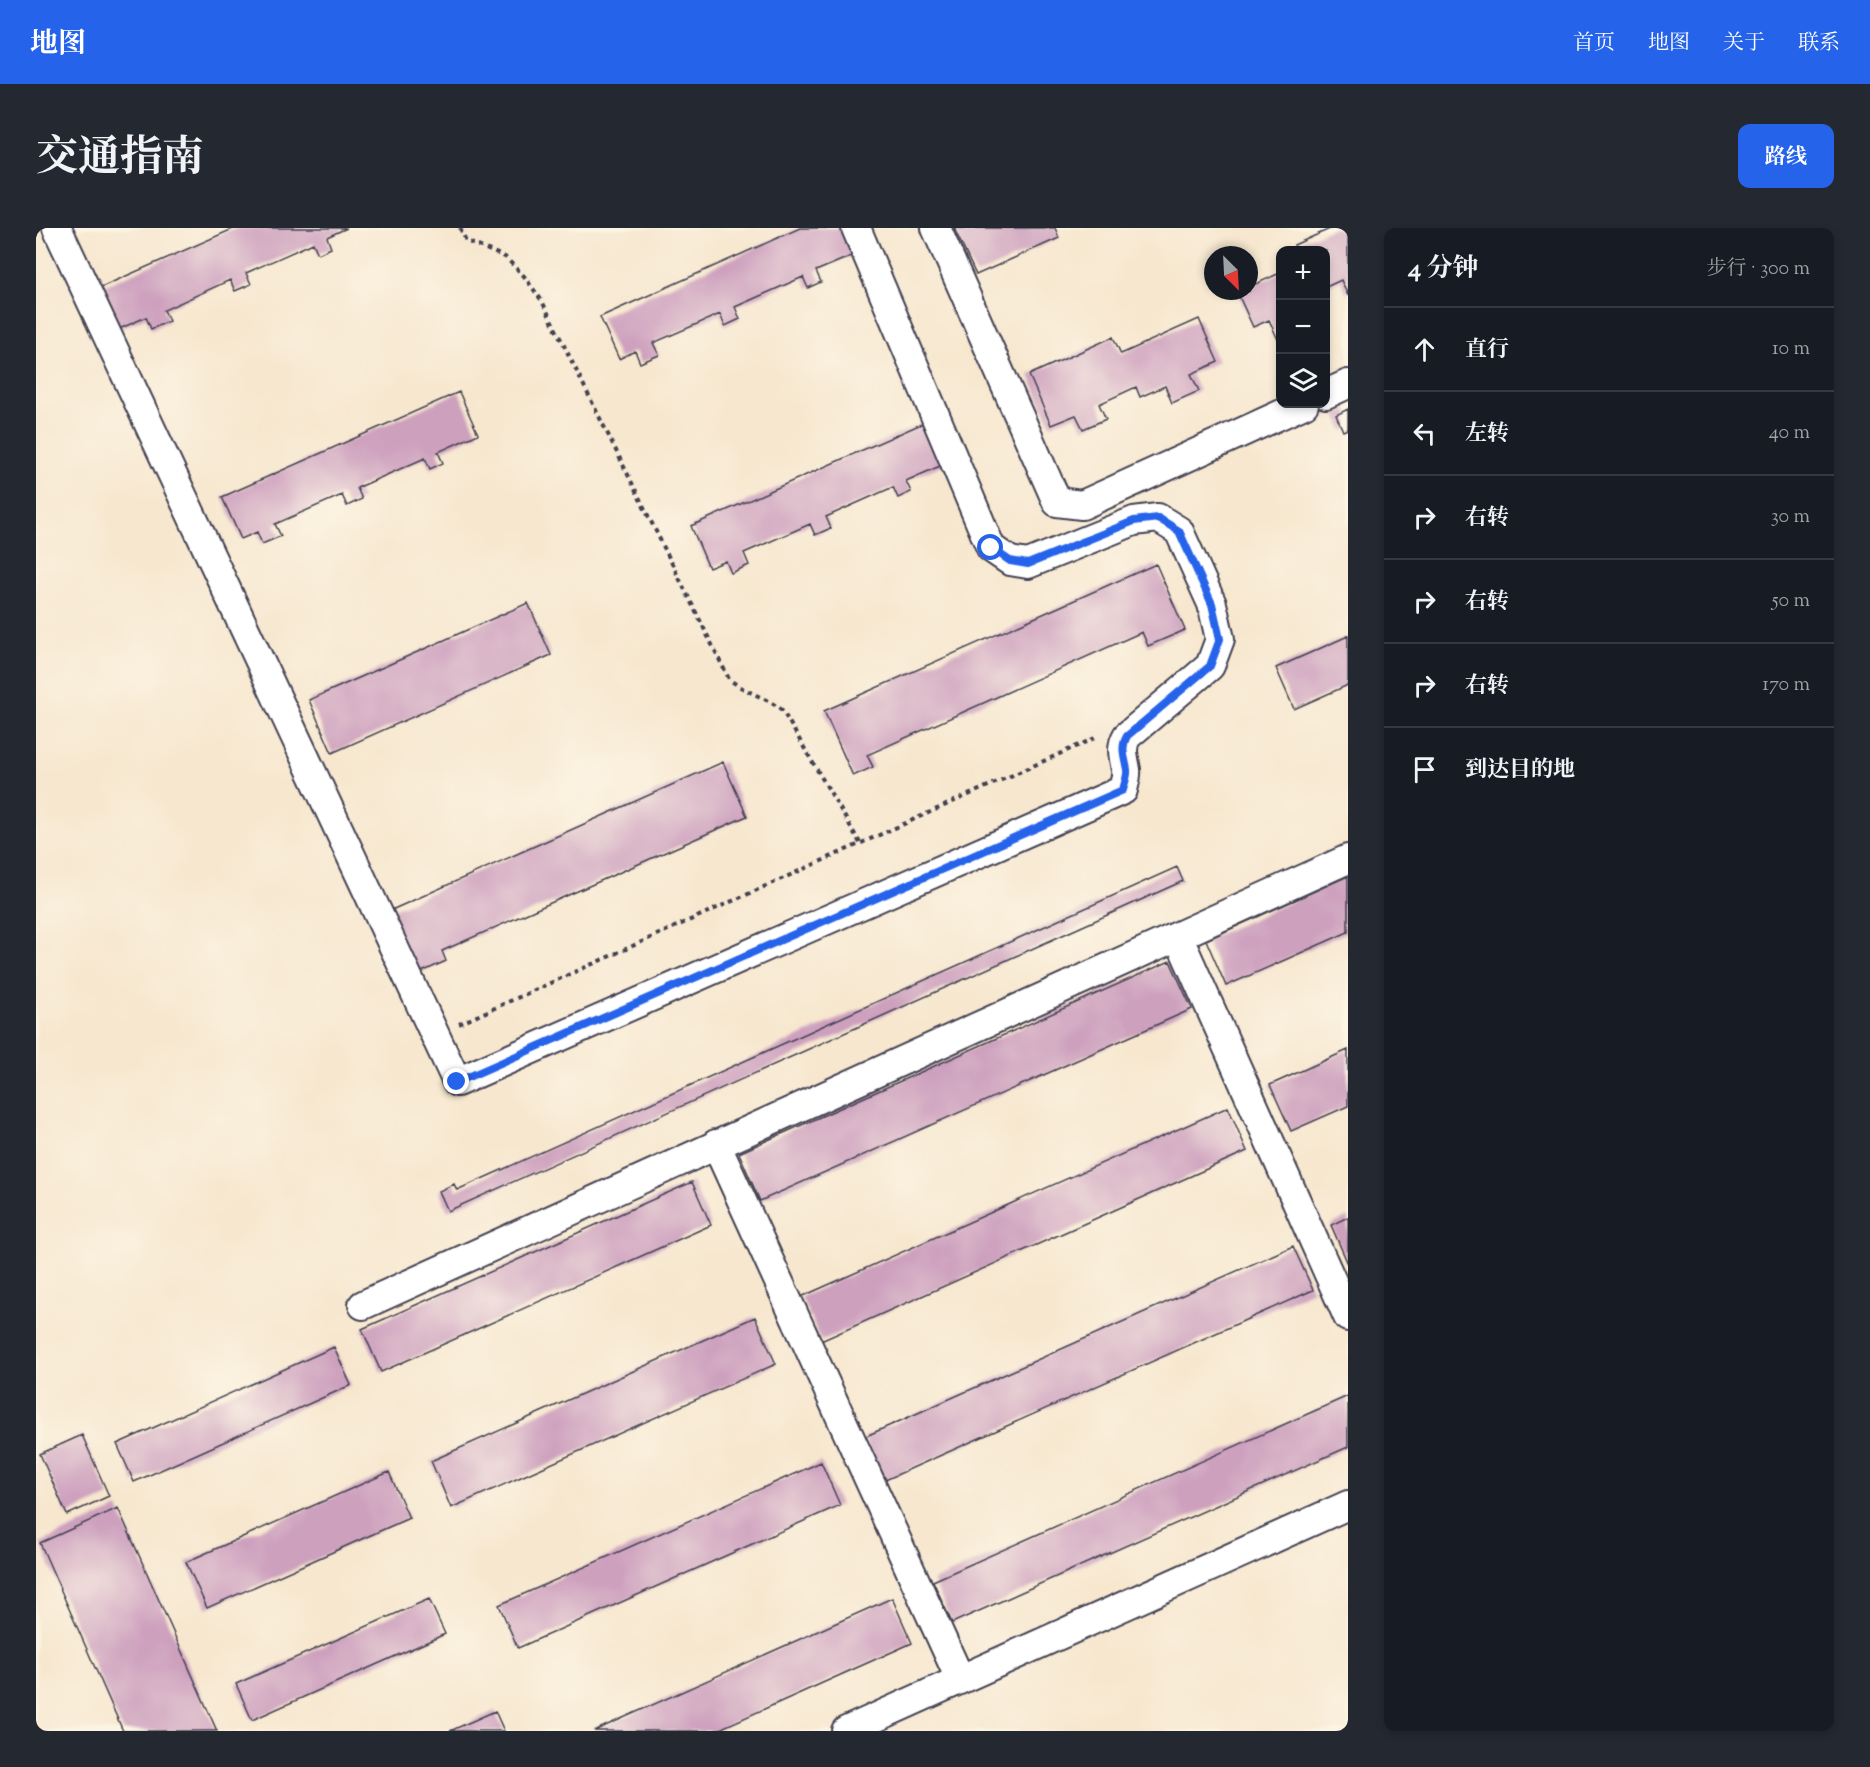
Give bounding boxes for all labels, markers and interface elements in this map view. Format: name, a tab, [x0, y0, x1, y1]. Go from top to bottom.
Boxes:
text: 地图	[30, 25, 86, 65]
text: 首页	[1573, 29, 1615, 59]
text: 地图	[1648, 29, 1690, 59]
text: 关于	[1723, 29, 1765, 59]
text: 联系	[1798, 29, 1840, 59]
button: 路线	[1738, 124, 1834, 188]
text: 交通指南	[36, 130, 204, 190]
north arrow	[1204, 246, 1258, 300]
map controls	[1276, 246, 1330, 408]
button: +	[1276, 246, 1330, 300]
text: 4 分钟	[1408, 251, 1479, 288]
text: 步行 · 300 m	[1707, 255, 1810, 284]
button: −	[1276, 300, 1330, 354]
icon: ahead	[1408, 333, 1441, 366]
text: 直行	[1465, 335, 1509, 367]
text: 10 m	[1772, 335, 1810, 364]
button: layers	[1276, 354, 1330, 408]
icon: left	[1408, 417, 1441, 450]
text: 左转	[1465, 419, 1509, 451]
text: 40 m	[1769, 419, 1810, 448]
icon: right	[1408, 501, 1441, 534]
text: 右转	[1465, 503, 1509, 535]
text: 30 m	[1771, 503, 1810, 532]
route start	[977, 534, 1003, 560]
icon: right	[1408, 585, 1441, 618]
text: 右转	[1465, 587, 1509, 619]
text: 50 m	[1772, 587, 1810, 616]
icon: right	[1408, 669, 1441, 702]
text: 右转	[1465, 671, 1509, 703]
text: 170 m	[1762, 671, 1810, 700]
icon: arrive	[1408, 753, 1441, 786]
text: 到达目的地	[1465, 755, 1575, 787]
route end	[443, 1068, 469, 1094]

